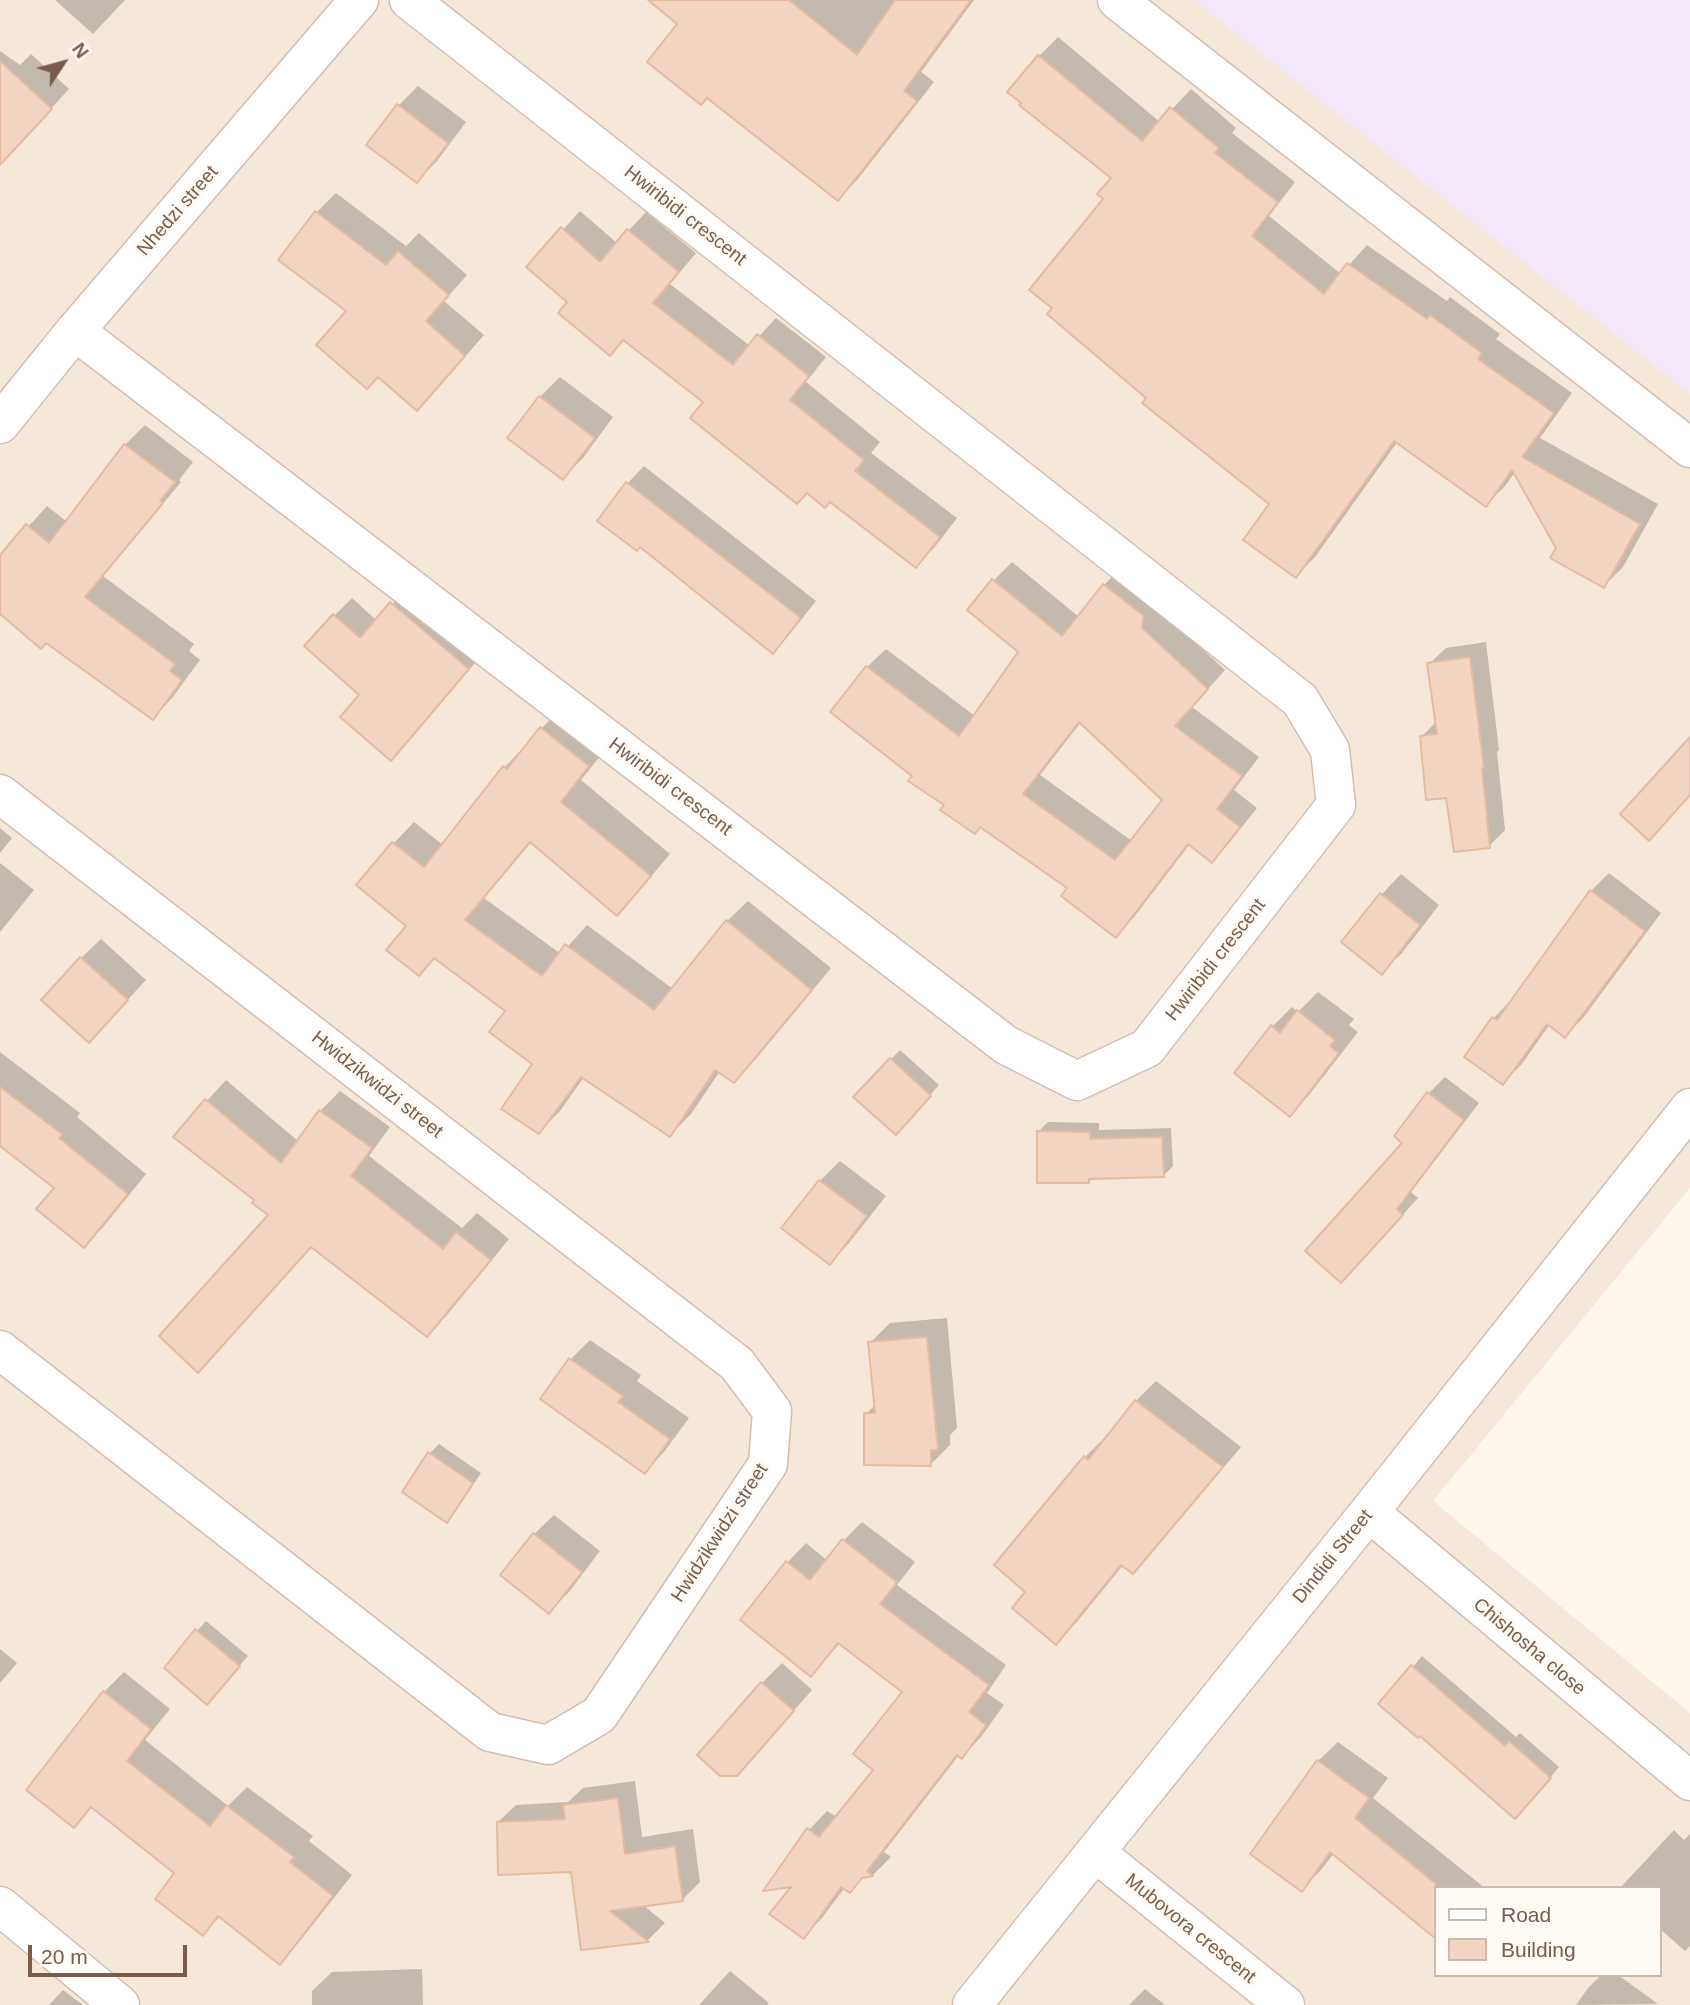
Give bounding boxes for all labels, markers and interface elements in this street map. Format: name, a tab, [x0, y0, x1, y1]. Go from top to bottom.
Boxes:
north arrow	[28, 28, 98, 98]
text: N	[68, 39, 93, 62]
street label: Nhedzi street	[133, 161, 223, 261]
street label: Hwiribidi crescent	[619, 161, 751, 271]
street label: Hwiribidi crescent	[604, 733, 736, 841]
street label: Hwiribidi crescent	[1161, 894, 1271, 1026]
street label: Hwidzikwidzi street	[307, 1027, 447, 1143]
street label: Hwidzikwidzi street	[667, 1459, 773, 1607]
street label: Dindidi Street	[1288, 1506, 1378, 1608]
street label: Chishosha close	[1468, 1593, 1590, 1701]
street label: Mubovora crescent	[1120, 1869, 1260, 1989]
legend	[1434, 1886, 1662, 1977]
text: Road	[1501, 1903, 1551, 1926]
scale bar	[32, 1932, 191, 1976]
text: Building	[1501, 1938, 1576, 1961]
text: 20 m	[41, 1945, 88, 1968]

